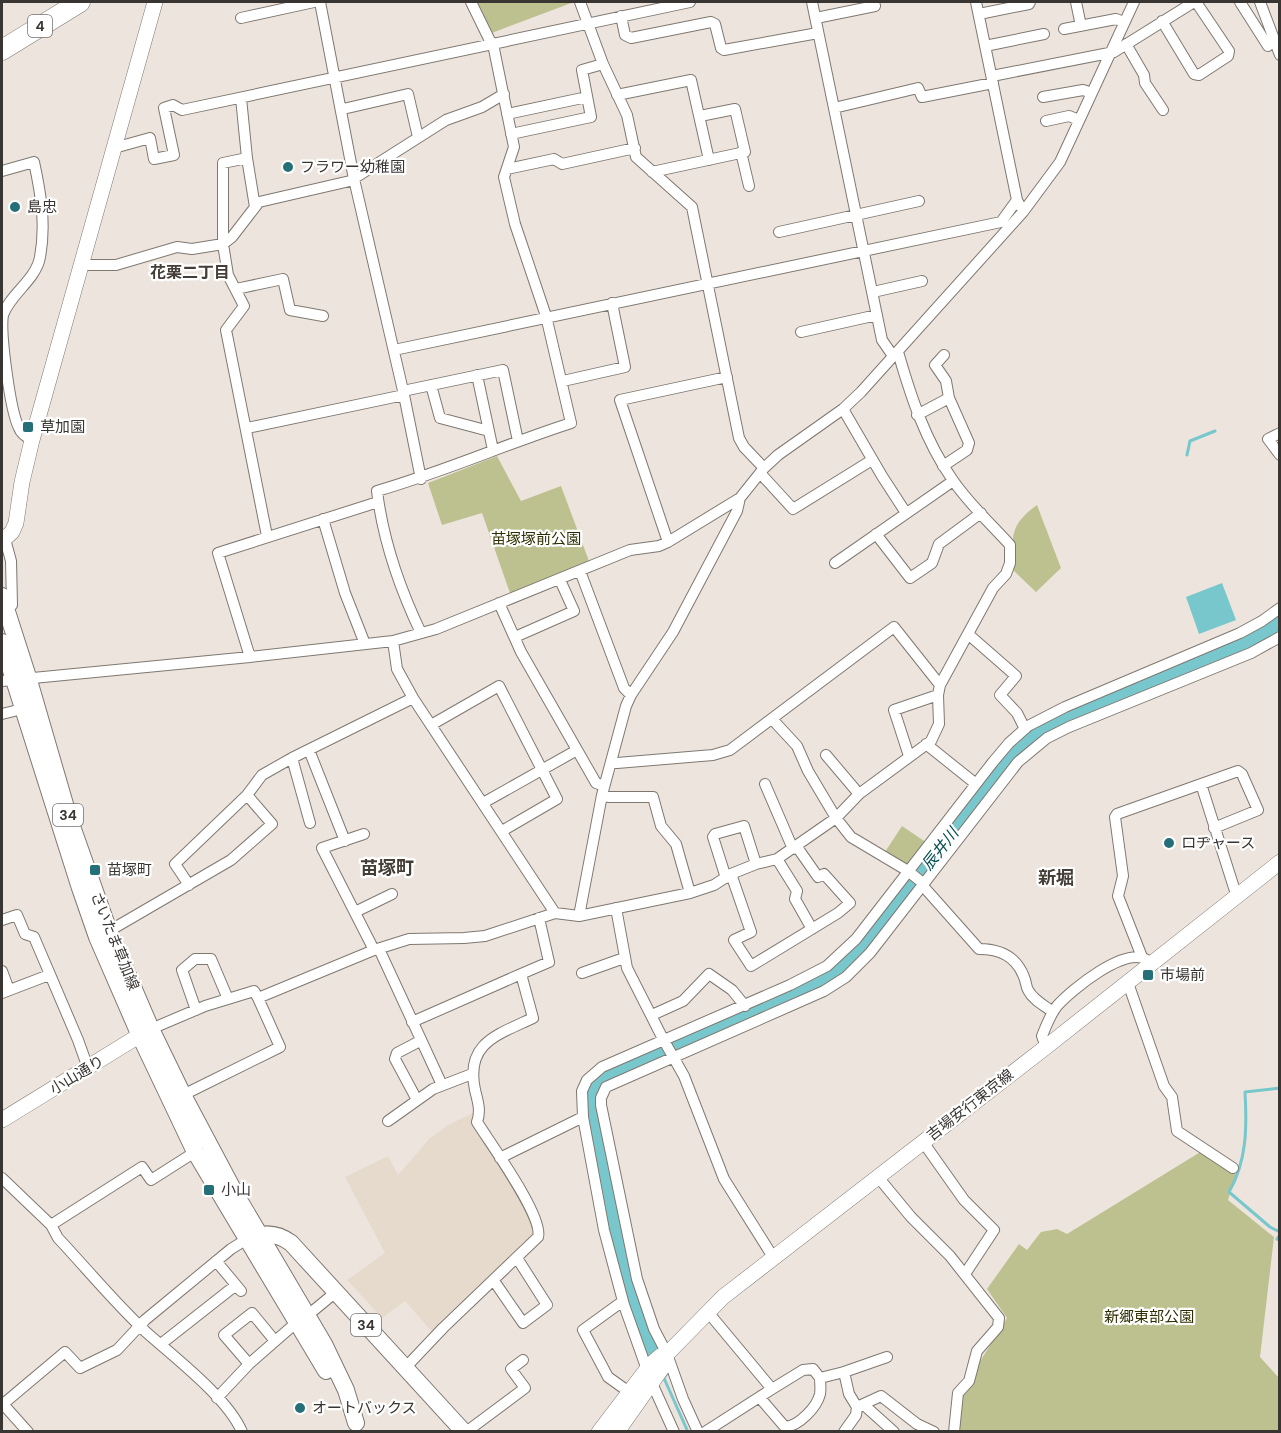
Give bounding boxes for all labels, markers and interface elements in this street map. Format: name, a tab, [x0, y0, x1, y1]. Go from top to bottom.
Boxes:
road number: 4	[28, 15, 52, 37]
place label: フラワー幼稚園	[300, 157, 405, 177]
marker: フラワー幼稚園	[281, 160, 295, 174]
place label: 島忠	[27, 197, 57, 217]
marker: 島忠	[8, 200, 22, 214]
district label: 花栗二丁目	[150, 262, 230, 283]
place label: 草加園	[40, 417, 85, 437]
marker: 草加園	[21, 420, 35, 434]
park label: 苗塚塚前公園	[491, 529, 581, 549]
road number: 34	[53, 804, 83, 826]
water label: 辰井川	[917, 822, 964, 874]
place label: ロヂャース	[1181, 833, 1255, 853]
marker: ロヂャース	[1162, 836, 1176, 850]
district label: 苗塚町	[360, 856, 414, 880]
place label: 苗塚町	[107, 860, 152, 880]
marker: 苗塚町	[88, 863, 102, 877]
district label: 新堀	[1038, 866, 1074, 890]
street label: さいたま草加線	[86, 889, 144, 993]
place label: 市場前	[1160, 965, 1205, 985]
marker: 市場前	[1141, 968, 1155, 982]
street label: 小山通り	[46, 1051, 108, 1099]
street label: 吉場安行東京線	[922, 1065, 1018, 1145]
place label: 小山	[221, 1180, 251, 1200]
marker: 小山	[202, 1183, 216, 1197]
park label: 新郷東部公園	[1104, 1307, 1194, 1327]
road number: 34	[351, 1314, 381, 1336]
place label: オートバックス	[312, 1398, 417, 1418]
marker: オートバックス	[293, 1401, 307, 1415]

